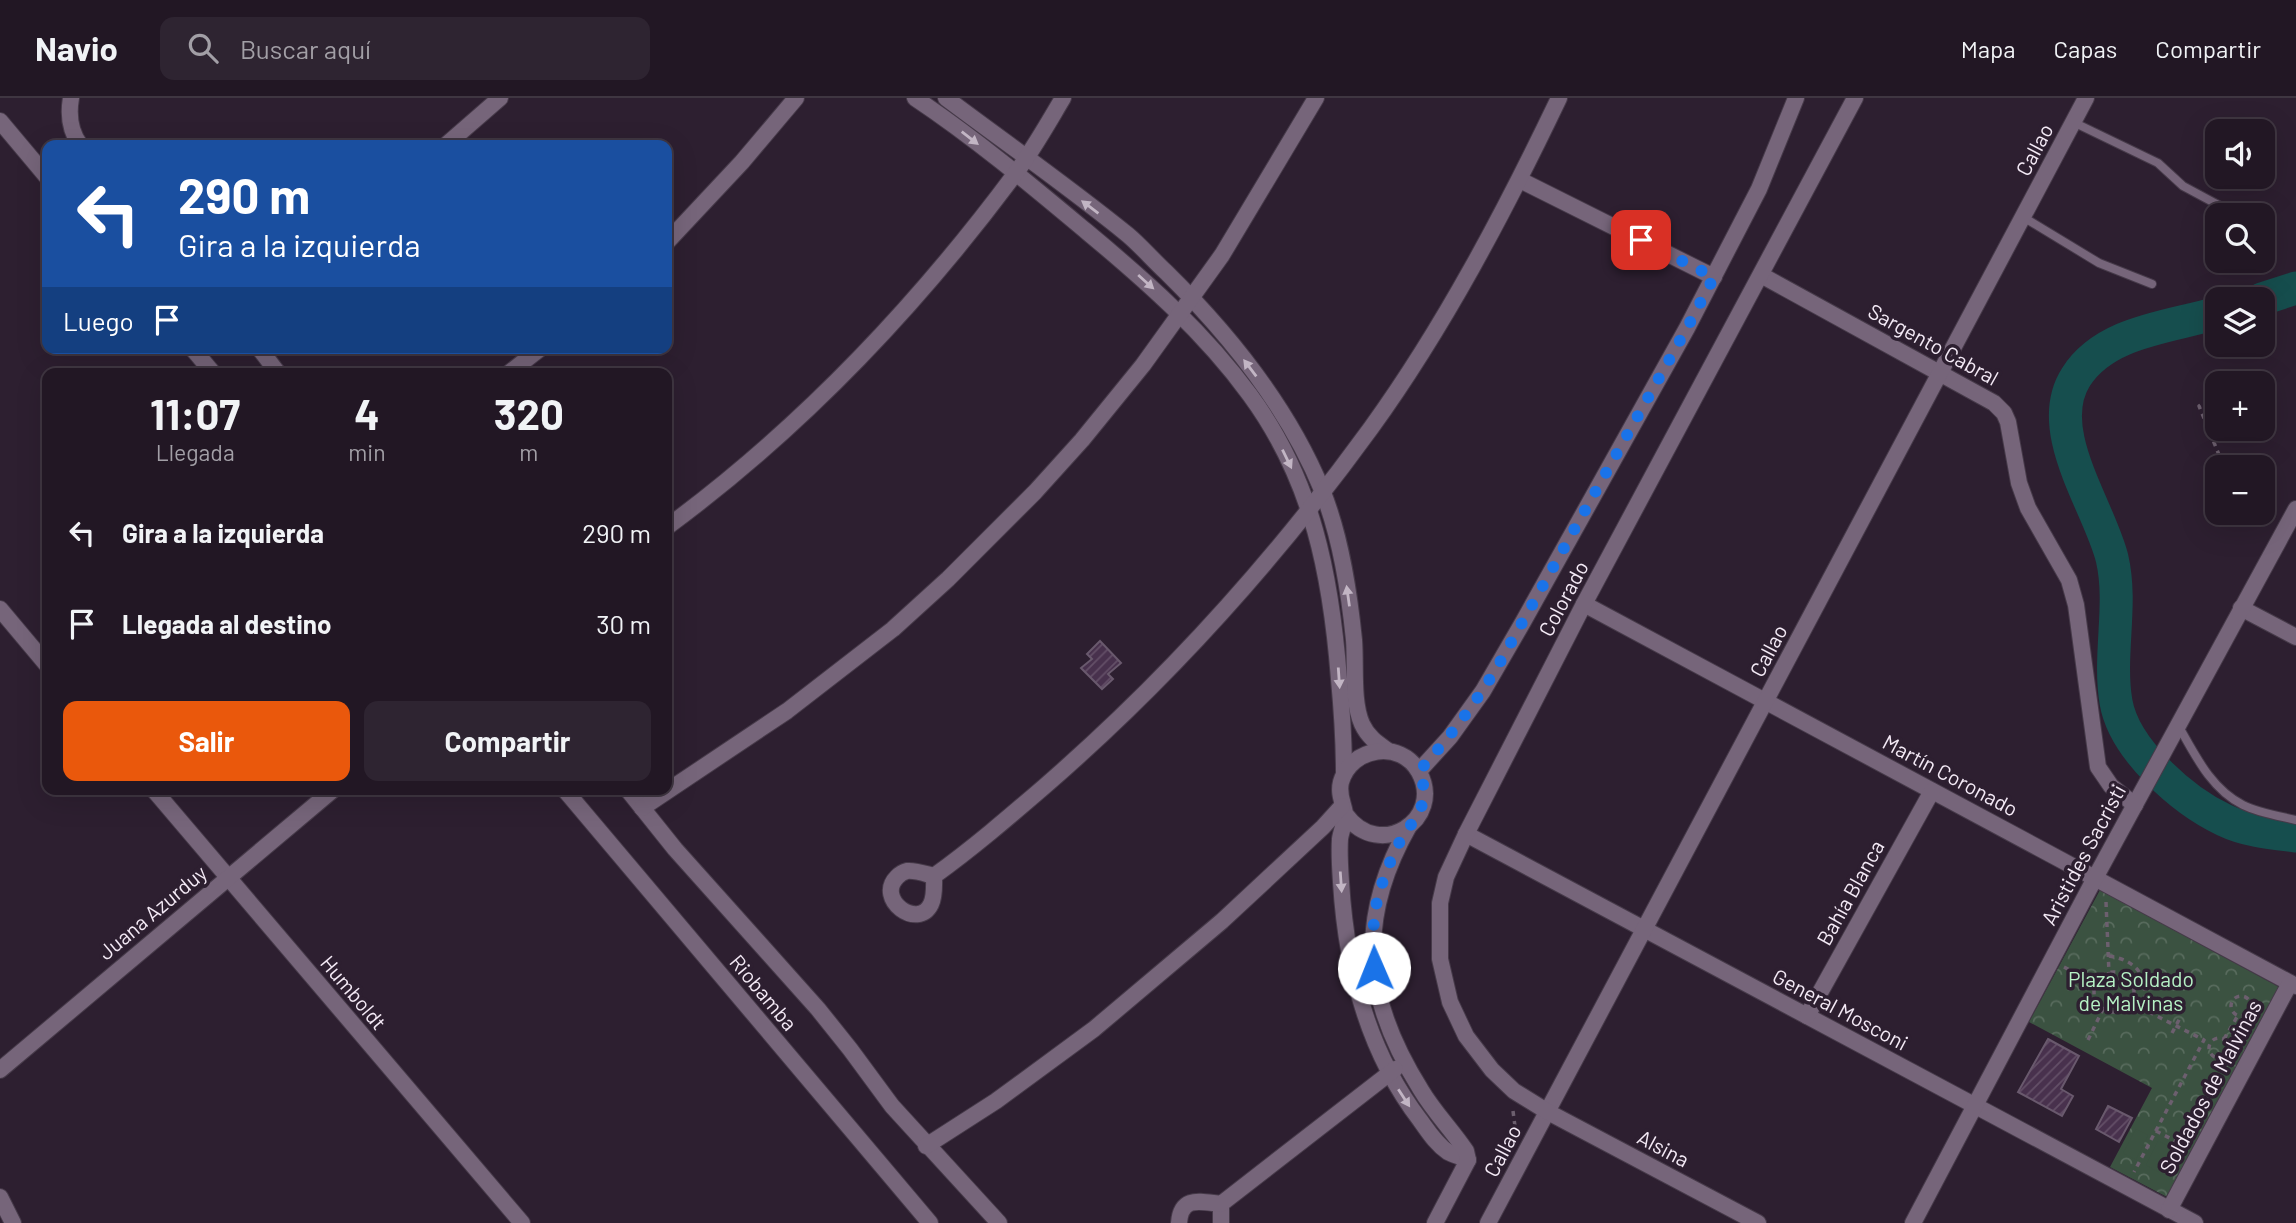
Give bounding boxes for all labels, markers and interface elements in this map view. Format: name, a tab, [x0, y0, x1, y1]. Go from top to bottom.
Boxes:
search box	[160, 17, 650, 80]
text: Navio	[35, 28, 118, 68]
icon: search	[184, 29, 222, 67]
text: Buscar aquí	[240, 33, 371, 64]
text: Mapa	[1961, 34, 2016, 63]
text: Capas	[2054, 34, 2117, 63]
text: Compartir	[2155, 34, 2261, 63]
street label: Callao	[2010, 119, 2058, 180]
map controls	[2205, 119, 2275, 525]
button: sound	[2205, 119, 2275, 189]
one-way arrow	[961, 131, 979, 145]
text: 290 m	[178, 165, 310, 224]
icon: left	[63, 168, 154, 259]
one-way arrow	[1081, 200, 1100, 214]
button: search	[2205, 203, 2275, 273]
pin	[1611, 210, 1671, 270]
icon: arrive	[1622, 221, 1660, 259]
text: Gira a la izquierda	[178, 225, 421, 263]
one-way arrow	[1137, 274, 1155, 290]
button: layers	[2205, 287, 2275, 357]
street label: Sargento Cabral	[1864, 298, 2003, 390]
icon: arrive	[148, 301, 186, 339]
text: Luego	[63, 305, 134, 336]
one-way arrow	[1243, 359, 1257, 377]
button: +	[2205, 371, 2275, 441]
text: 11:07	[150, 388, 240, 438]
text: 4	[354, 388, 380, 438]
text: 320	[494, 388, 564, 438]
text: Llegada	[156, 438, 235, 466]
text: min	[348, 438, 386, 466]
text: m	[519, 438, 538, 466]
one-way arrow	[1282, 449, 1293, 469]
button: −	[2205, 455, 2275, 525]
icon: left	[63, 514, 101, 552]
text: Gira a la izquierda	[122, 517, 324, 548]
text: 290 m	[582, 517, 651, 548]
street label: Colorado	[1532, 556, 1593, 640]
one-way arrow	[1342, 585, 1353, 607]
icon: arrive	[63, 605, 101, 643]
text: Llegada al destino	[122, 608, 331, 639]
text: 30 m	[596, 608, 651, 639]
street label: Callao	[1744, 620, 1792, 681]
one-way arrow	[1334, 668, 1345, 690]
button: Salir	[63, 701, 350, 781]
button: Compartir	[364, 701, 651, 781]
street label: Martín Coronado	[1879, 729, 2023, 821]
street label: Aristides Sacristi	[2035, 780, 2130, 929]
street label: Bahía Blanca	[1811, 835, 1889, 949]
street label: Juana Azurduy	[93, 859, 211, 964]
one-way arrow	[1336, 872, 1347, 894]
position arrow	[1337, 931, 1411, 1005]
street label: Riobamba	[725, 949, 803, 1035]
street label: Humboldt	[316, 950, 392, 1034]
street label: General Mosconi	[1769, 963, 1912, 1055]
park label: Plaza Soldado de Malvinas	[2068, 966, 2194, 1015]
street label: Soldados de Malvinas	[2153, 995, 2266, 1177]
one-way arrow	[1398, 1088, 1411, 1108]
street label: Callao	[1478, 1120, 1526, 1181]
street label: Alsina	[1634, 1124, 1694, 1172]

